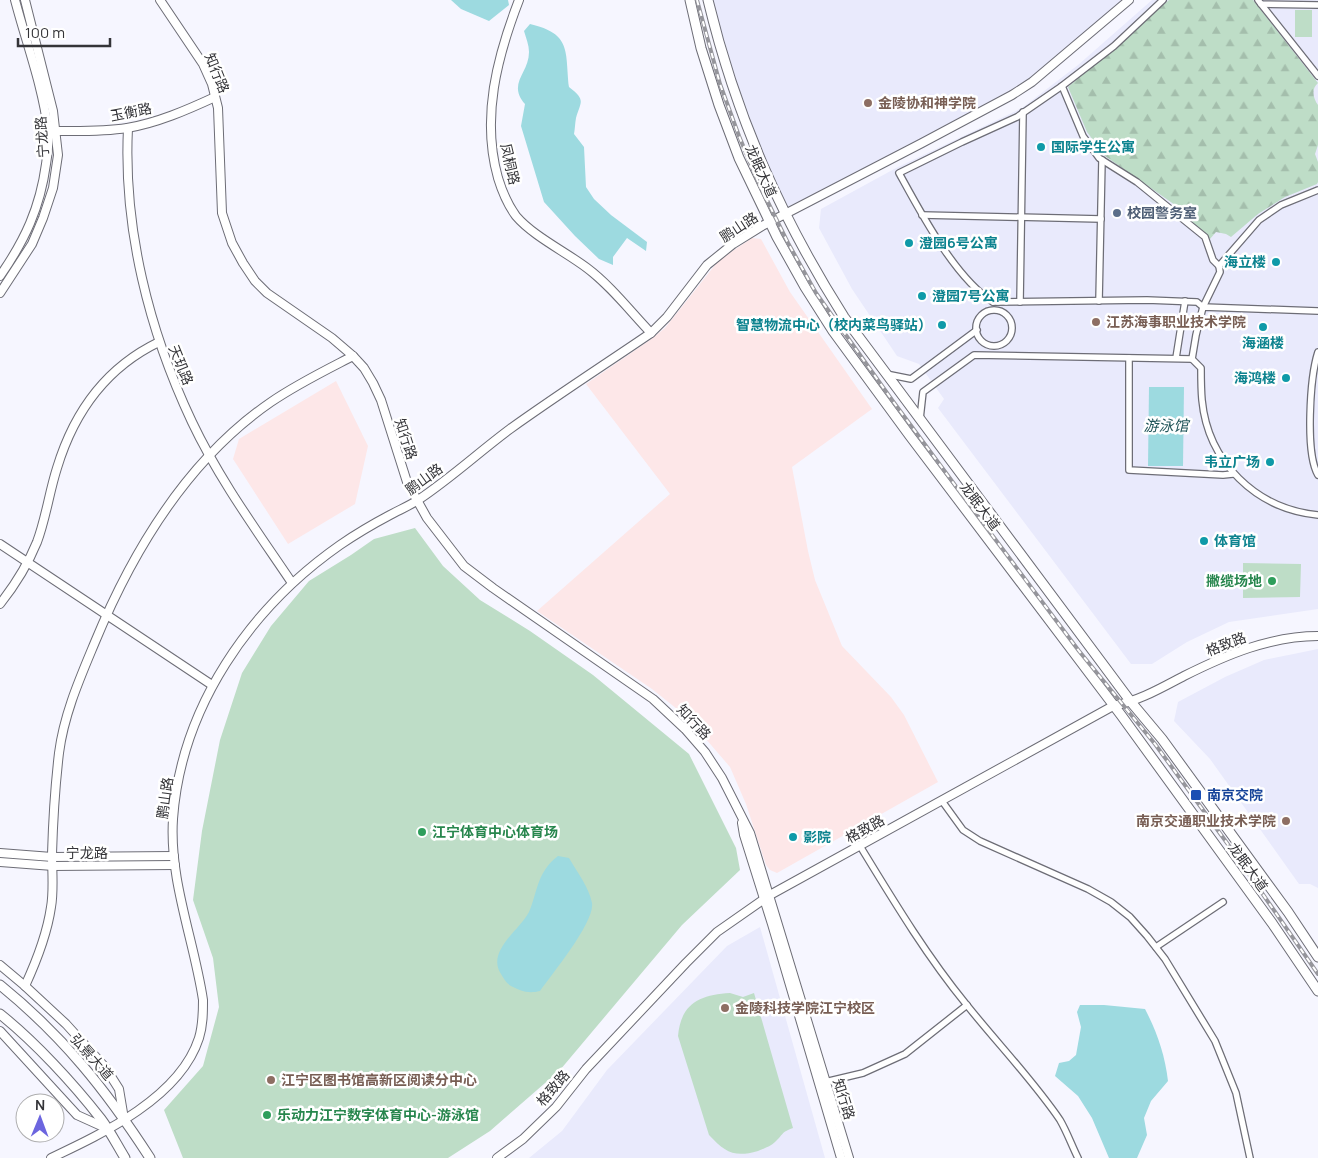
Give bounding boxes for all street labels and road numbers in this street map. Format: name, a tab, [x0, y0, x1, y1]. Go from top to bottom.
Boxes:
street label: 知行路	[201, 50, 234, 96]
street label: 玉衡路	[108, 98, 153, 125]
street label: 宁龙路	[31, 115, 52, 159]
street label: 凤桐路	[497, 141, 524, 186]
street label: 龙眠大道	[741, 141, 782, 200]
street label: 鹏山路	[716, 207, 762, 246]
street label: 天玑路	[165, 342, 198, 388]
street label: 知行路	[391, 416, 422, 462]
street label: 鹏山路	[401, 459, 446, 499]
street label: 龙眠大道	[956, 478, 1005, 534]
street label: 格致路	[1203, 627, 1249, 660]
street label: 知行路	[673, 700, 716, 743]
street label: 鹏山路	[152, 776, 177, 820]
street label: 格致路	[842, 810, 888, 847]
street label: 龙眠大道	[1224, 838, 1273, 895]
street label: 宁龙路	[66, 843, 108, 862]
street label: 弘景大道	[67, 1029, 118, 1084]
street label: 格致路	[532, 1066, 574, 1110]
street label: 知行路	[829, 1076, 860, 1122]

